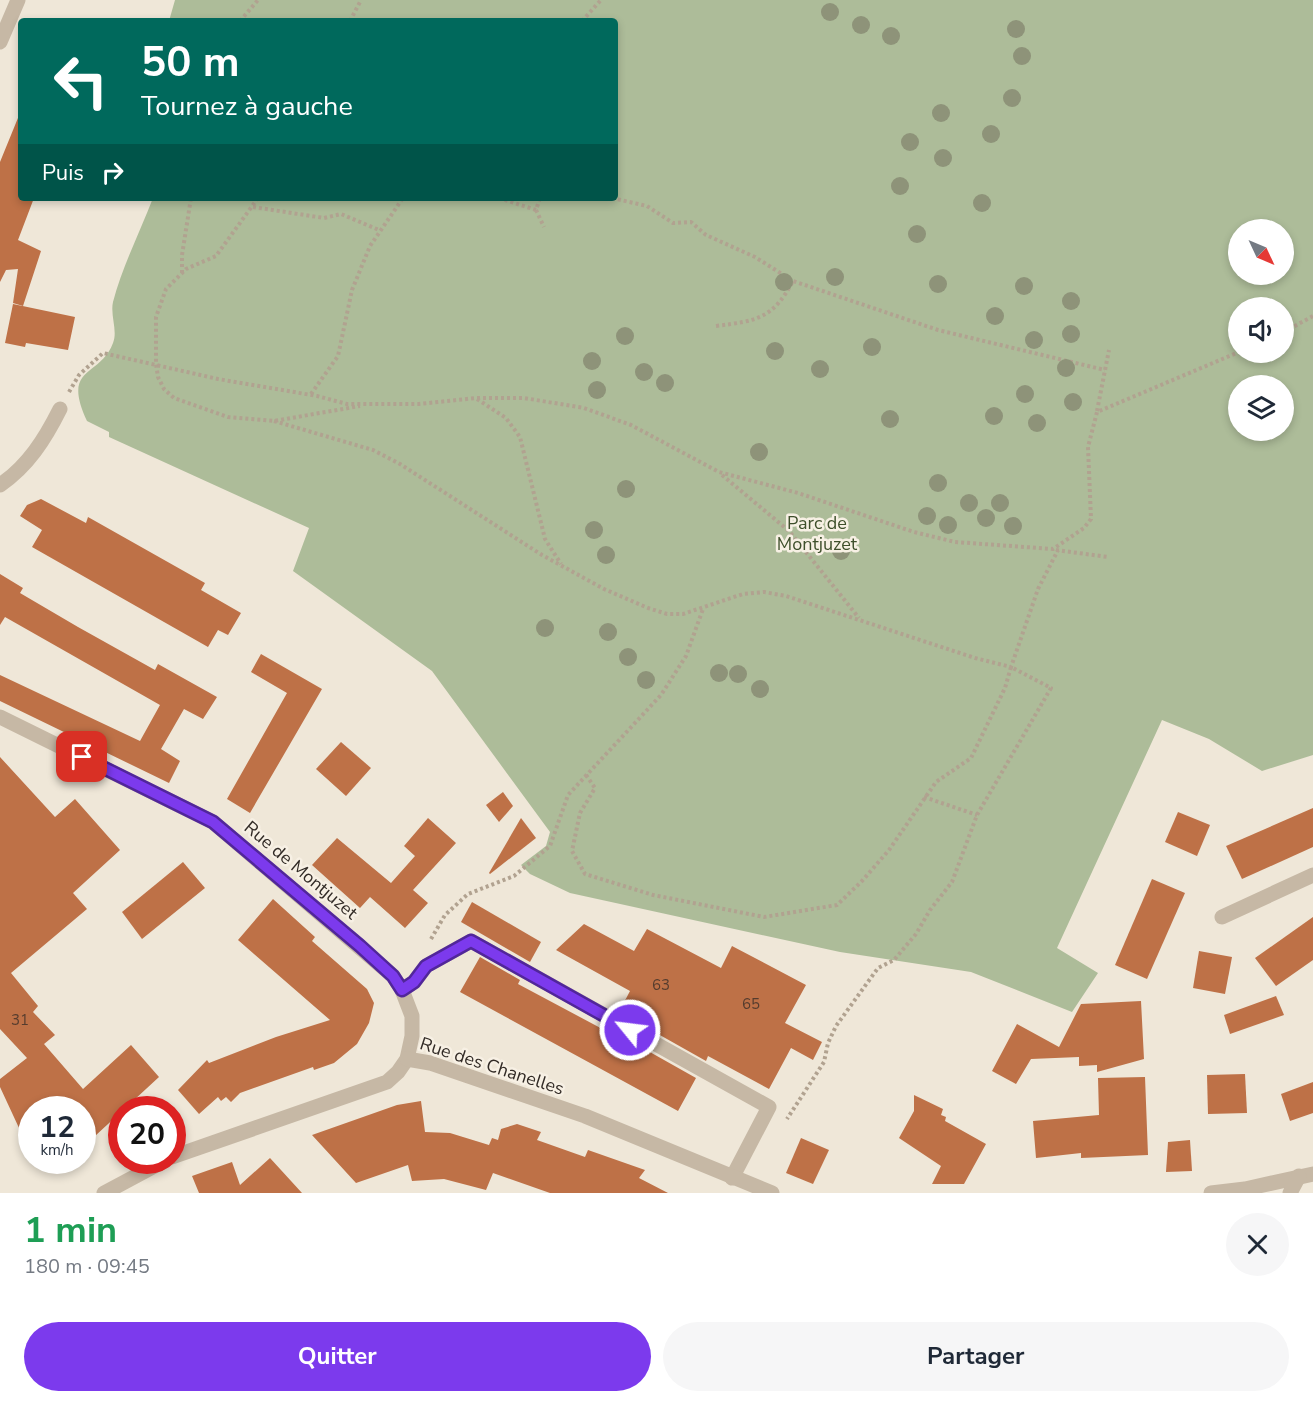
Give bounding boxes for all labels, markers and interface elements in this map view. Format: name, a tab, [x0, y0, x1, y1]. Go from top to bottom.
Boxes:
text: 50 m	[141, 34, 240, 91]
icon: left	[42, 42, 120, 120]
text: Tournez à gauche	[141, 88, 353, 125]
icon: right	[96, 156, 129, 189]
text: Puis	[42, 158, 84, 188]
north arrow	[1228, 219, 1294, 285]
map controls	[1228, 219, 1294, 441]
button: sound	[1228, 297, 1294, 363]
button: layers	[1228, 375, 1294, 441]
park label: Parc de Montjuzet	[777, 511, 858, 556]
pin	[56, 731, 107, 782]
icon: arrive	[65, 740, 98, 773]
street label: Rue de Montjuzet	[239, 815, 363, 925]
house number: 63	[652, 975, 670, 995]
house number: 65	[742, 994, 760, 1014]
position arrow	[598, 998, 662, 1062]
house number: 31	[11, 1010, 29, 1030]
street label: Rue des Chanelles	[417, 1031, 567, 1101]
speed limit sign: 20	[108, 1096, 186, 1174]
text: 12	[39, 1107, 75, 1148]
text: km/h	[40, 1140, 74, 1160]
text: 1 min	[24, 1206, 117, 1255]
button: close	[1226, 1213, 1289, 1276]
text: 180 m · 09:45	[24, 1253, 150, 1280]
button: Quitter	[24, 1322, 651, 1391]
button: Partager	[663, 1322, 1289, 1391]

